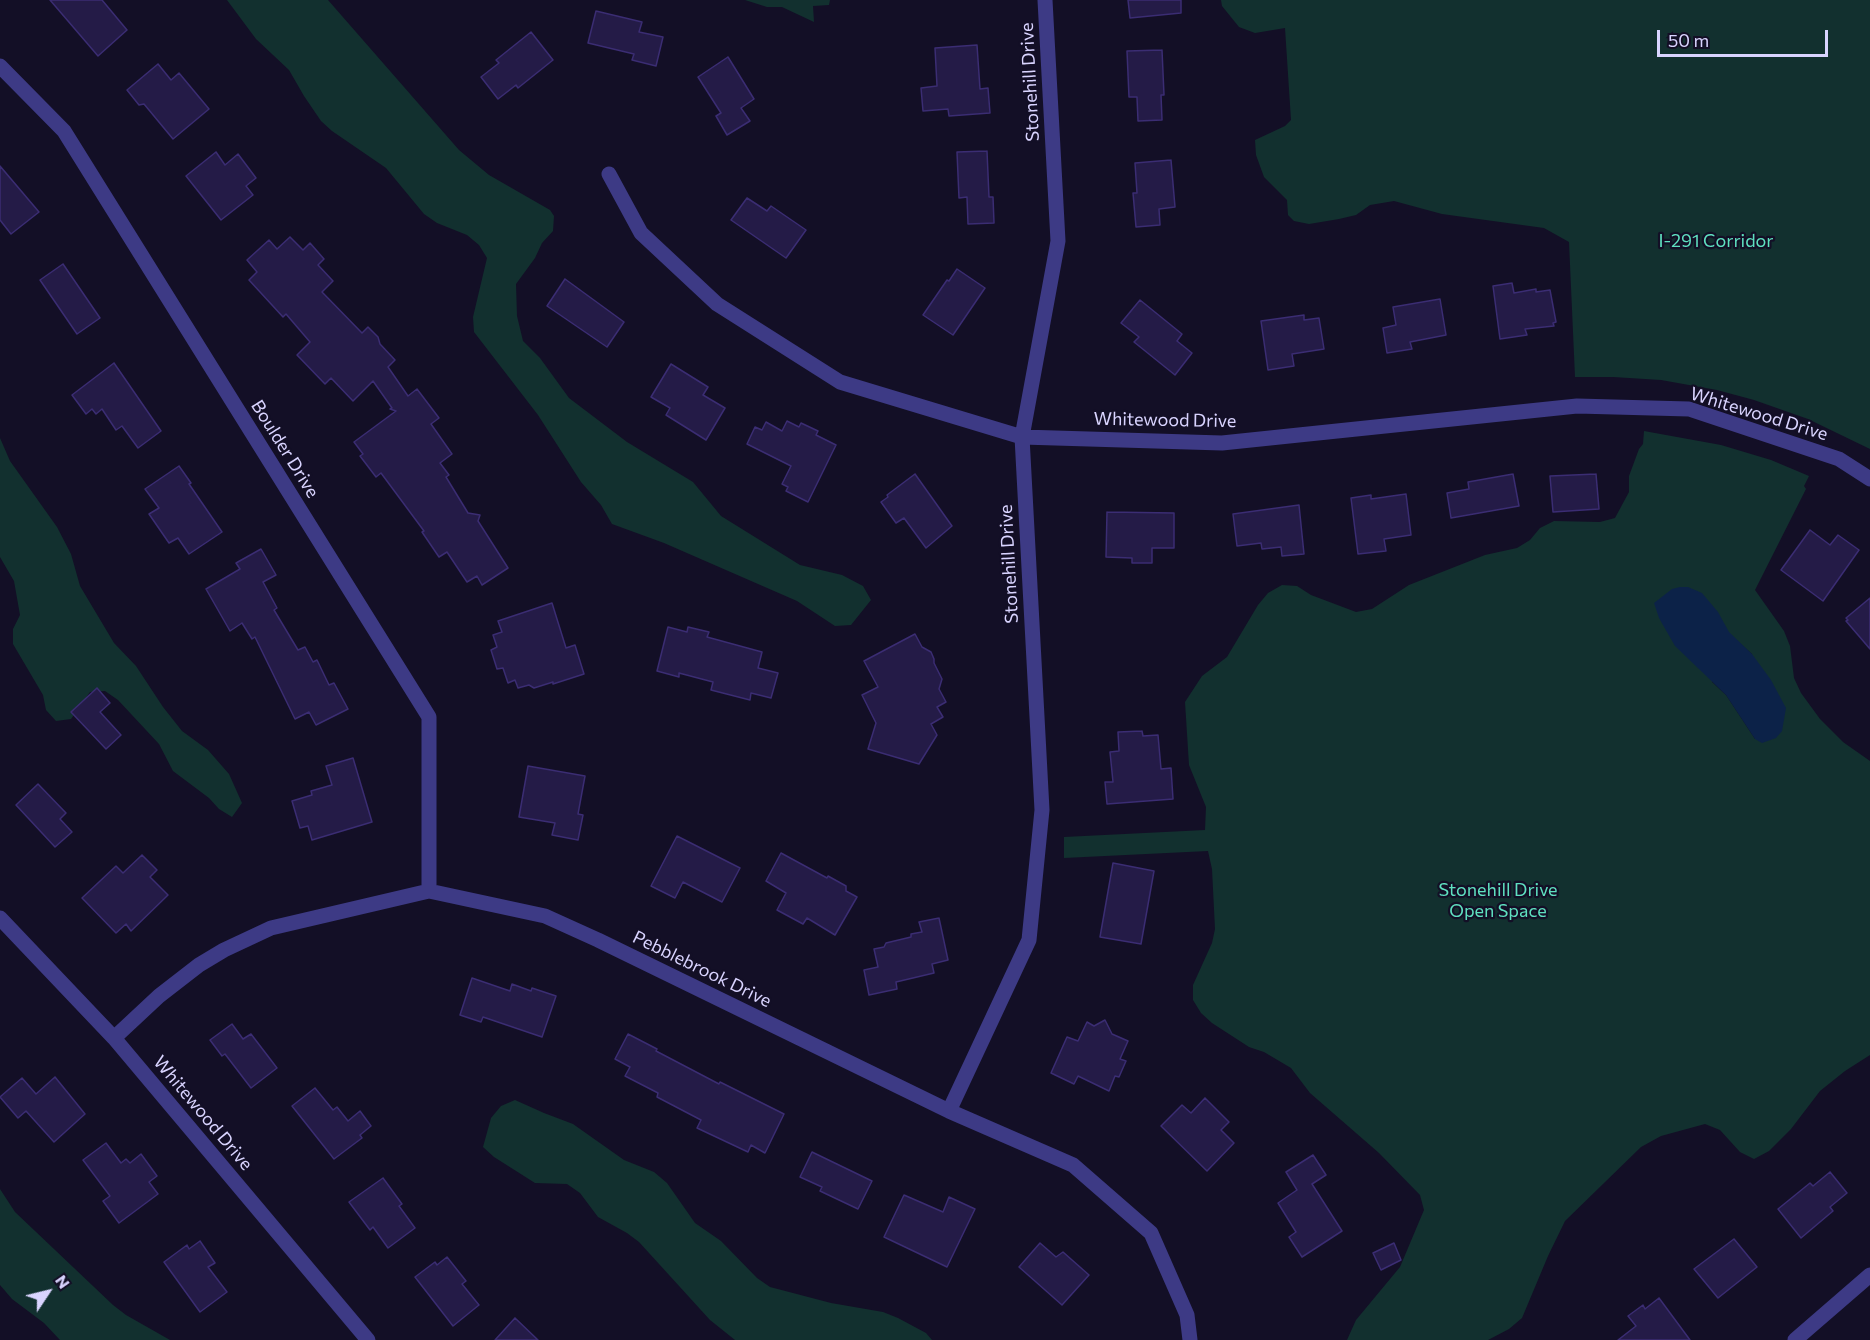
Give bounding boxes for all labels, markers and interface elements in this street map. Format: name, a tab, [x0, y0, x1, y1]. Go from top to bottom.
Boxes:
scale bar	[1660, 18, 1831, 56]
street label: Stonehill Drive	[1016, 22, 1044, 142]
text: 50 m	[1668, 29, 1709, 51]
park label: I-291 Corridor	[1658, 230, 1774, 252]
street label: Whitewood Drive	[1688, 383, 1830, 445]
street label: Boulder Drive	[246, 396, 324, 502]
street label: Whitewood Drive	[1093, 408, 1237, 432]
street label: Stonehill Drive	[995, 504, 1023, 624]
park label: Stonehill Drive Open Space	[1438, 879, 1558, 922]
street label: Pebblebrook Drive	[629, 926, 775, 1012]
street label: Whitewood Drive	[149, 1051, 257, 1175]
north arrow	[18, 1262, 78, 1322]
text: N	[52, 1271, 74, 1292]

